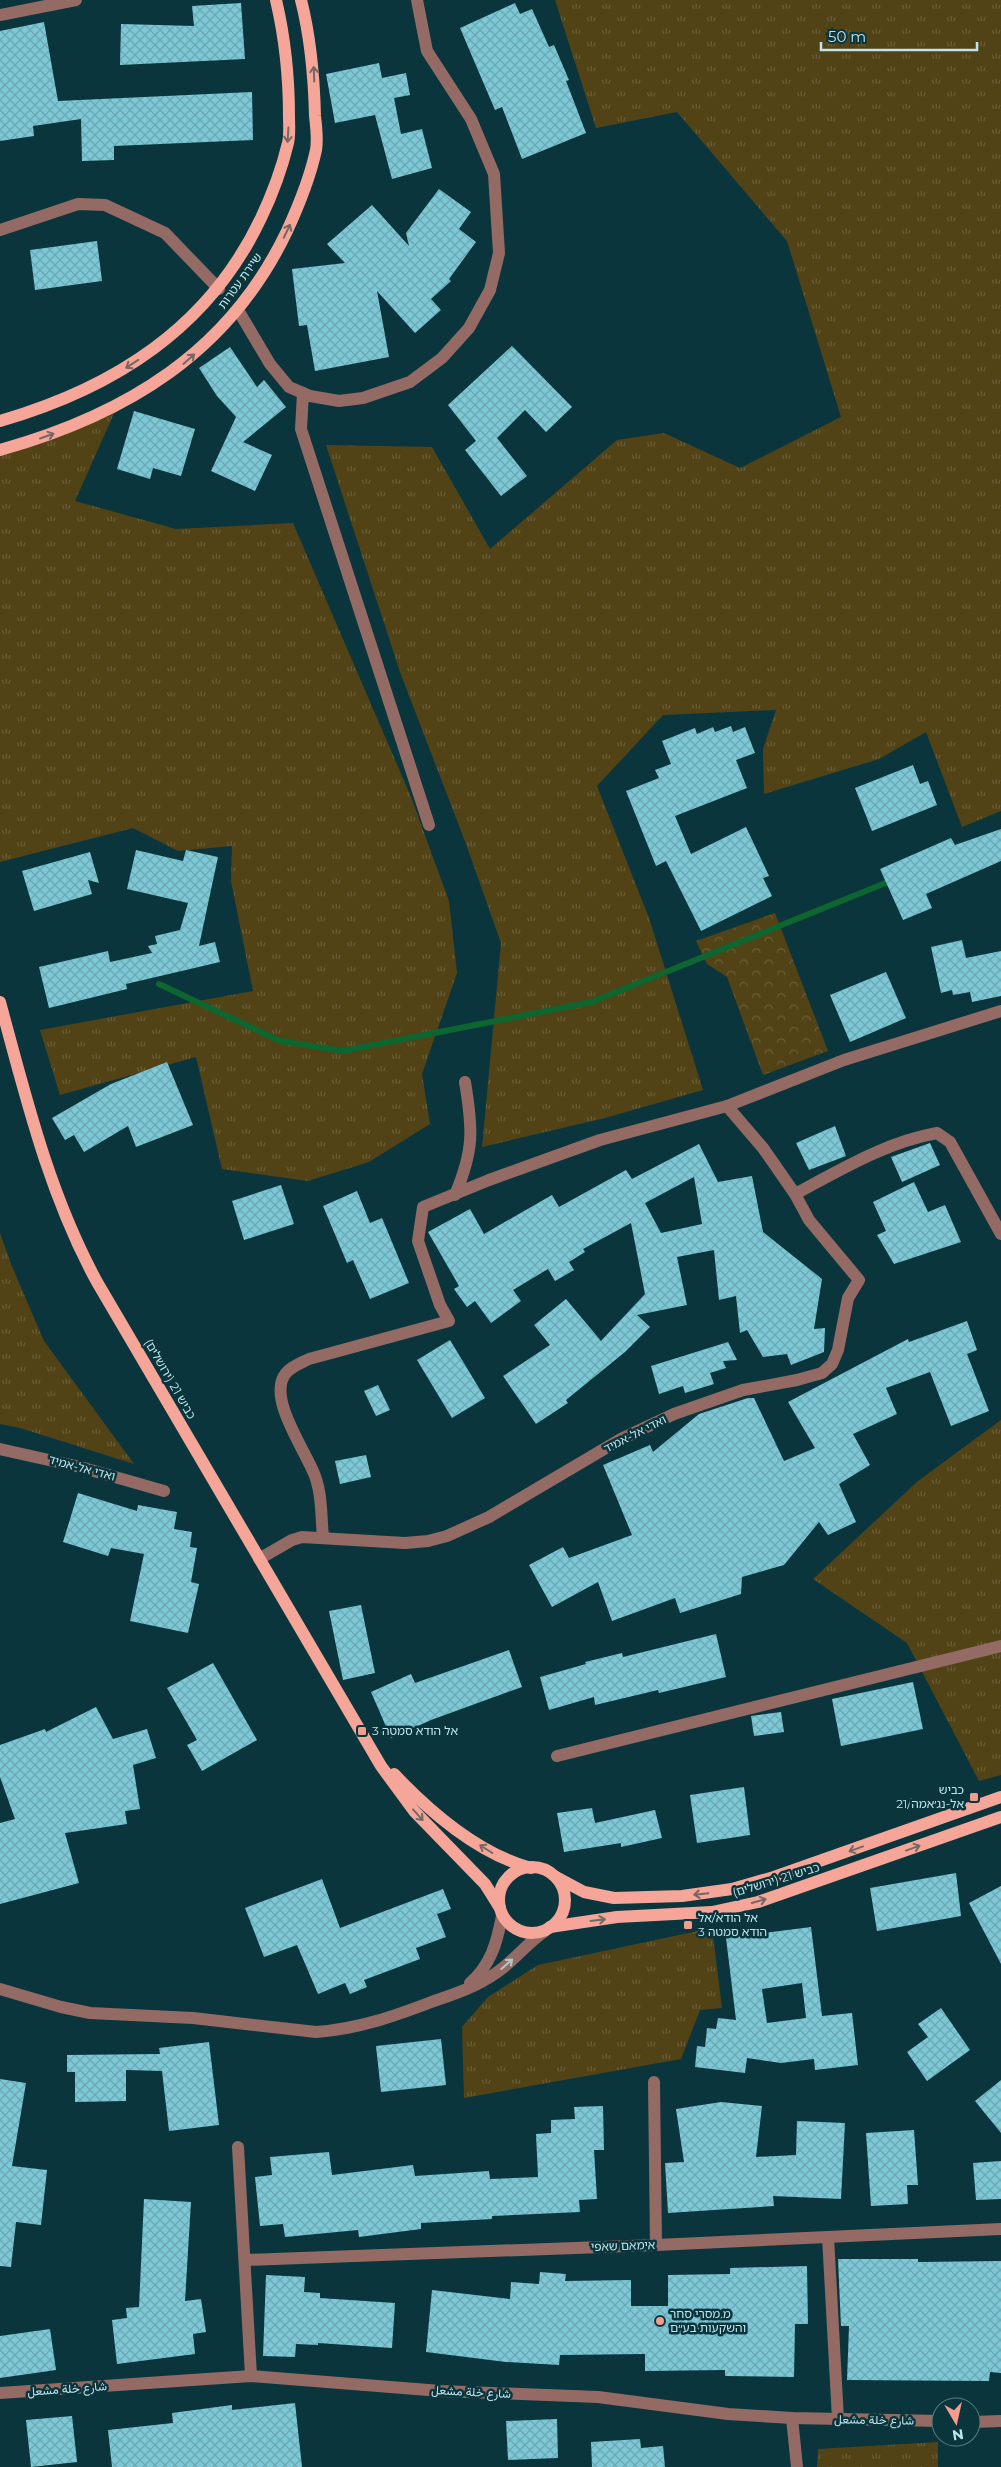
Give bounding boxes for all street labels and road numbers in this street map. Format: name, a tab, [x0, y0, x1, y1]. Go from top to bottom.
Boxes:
street label: שיירת עטרות	[214, 250, 265, 312]
street label: כביש 21 (ירושלים)	[141, 1336, 200, 1422]
street label: ואדי אל-אמיד	[601, 1411, 669, 1456]
street label: ואדי אל-אמיד	[47, 1451, 117, 1484]
street label: כביש 21 (ירושלים)	[730, 1859, 821, 1900]
street label: אימאם שאפי	[590, 2237, 656, 2254]
street label: شارع خلة مشعل	[27, 2378, 107, 2401]
street label: شارع خلة مشعل	[431, 2382, 511, 2403]
street label: شارع خلة مشعل	[834, 2411, 914, 2430]

